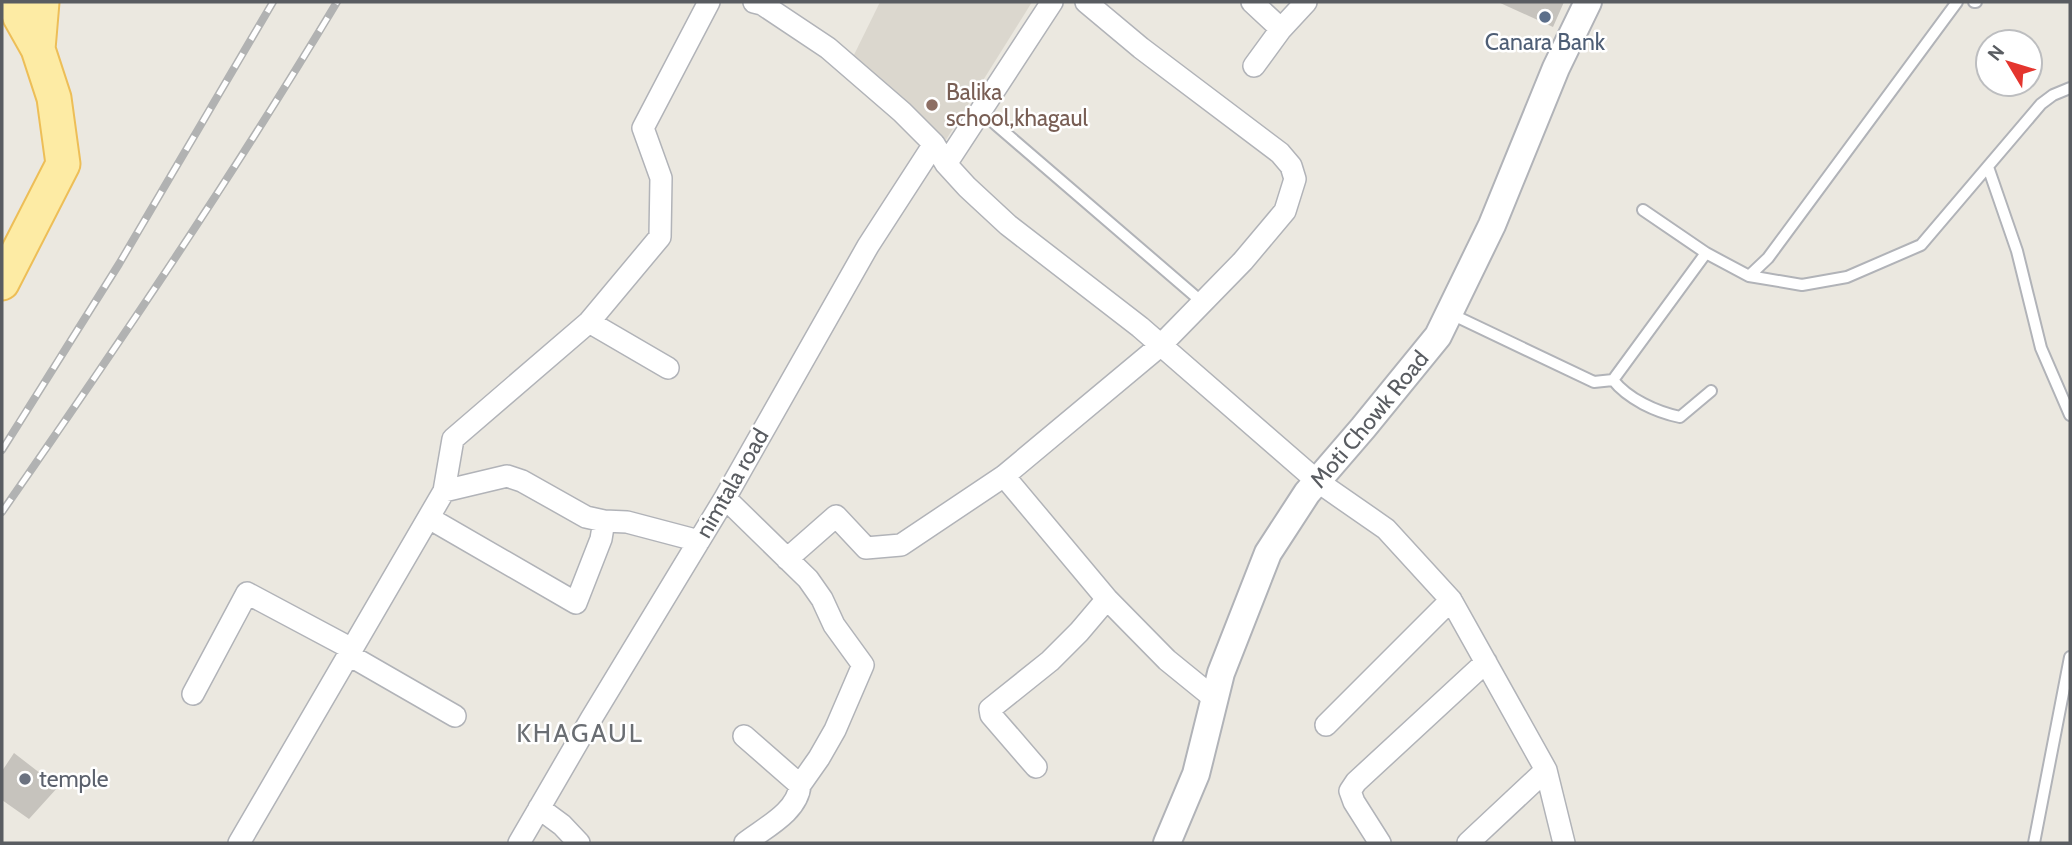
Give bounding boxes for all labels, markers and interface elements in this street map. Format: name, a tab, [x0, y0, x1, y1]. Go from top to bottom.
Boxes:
marker: Canara Bank	[1537, 9, 1553, 25]
place label: Canara Bank	[1485, 28, 1606, 56]
north arrow	[1974, 28, 2044, 98]
text: N	[1983, 40, 2009, 65]
place label: Balika school,khagaul	[946, 78, 1088, 132]
marker: Balika school,khagaul	[924, 97, 940, 113]
street label: Moti Chowk Road	[1304, 345, 1434, 493]
street label: nimtala road	[689, 423, 775, 543]
district label: KHAGAUL	[516, 717, 644, 749]
place label: temple	[39, 765, 109, 793]
marker: temple	[17, 771, 33, 787]

